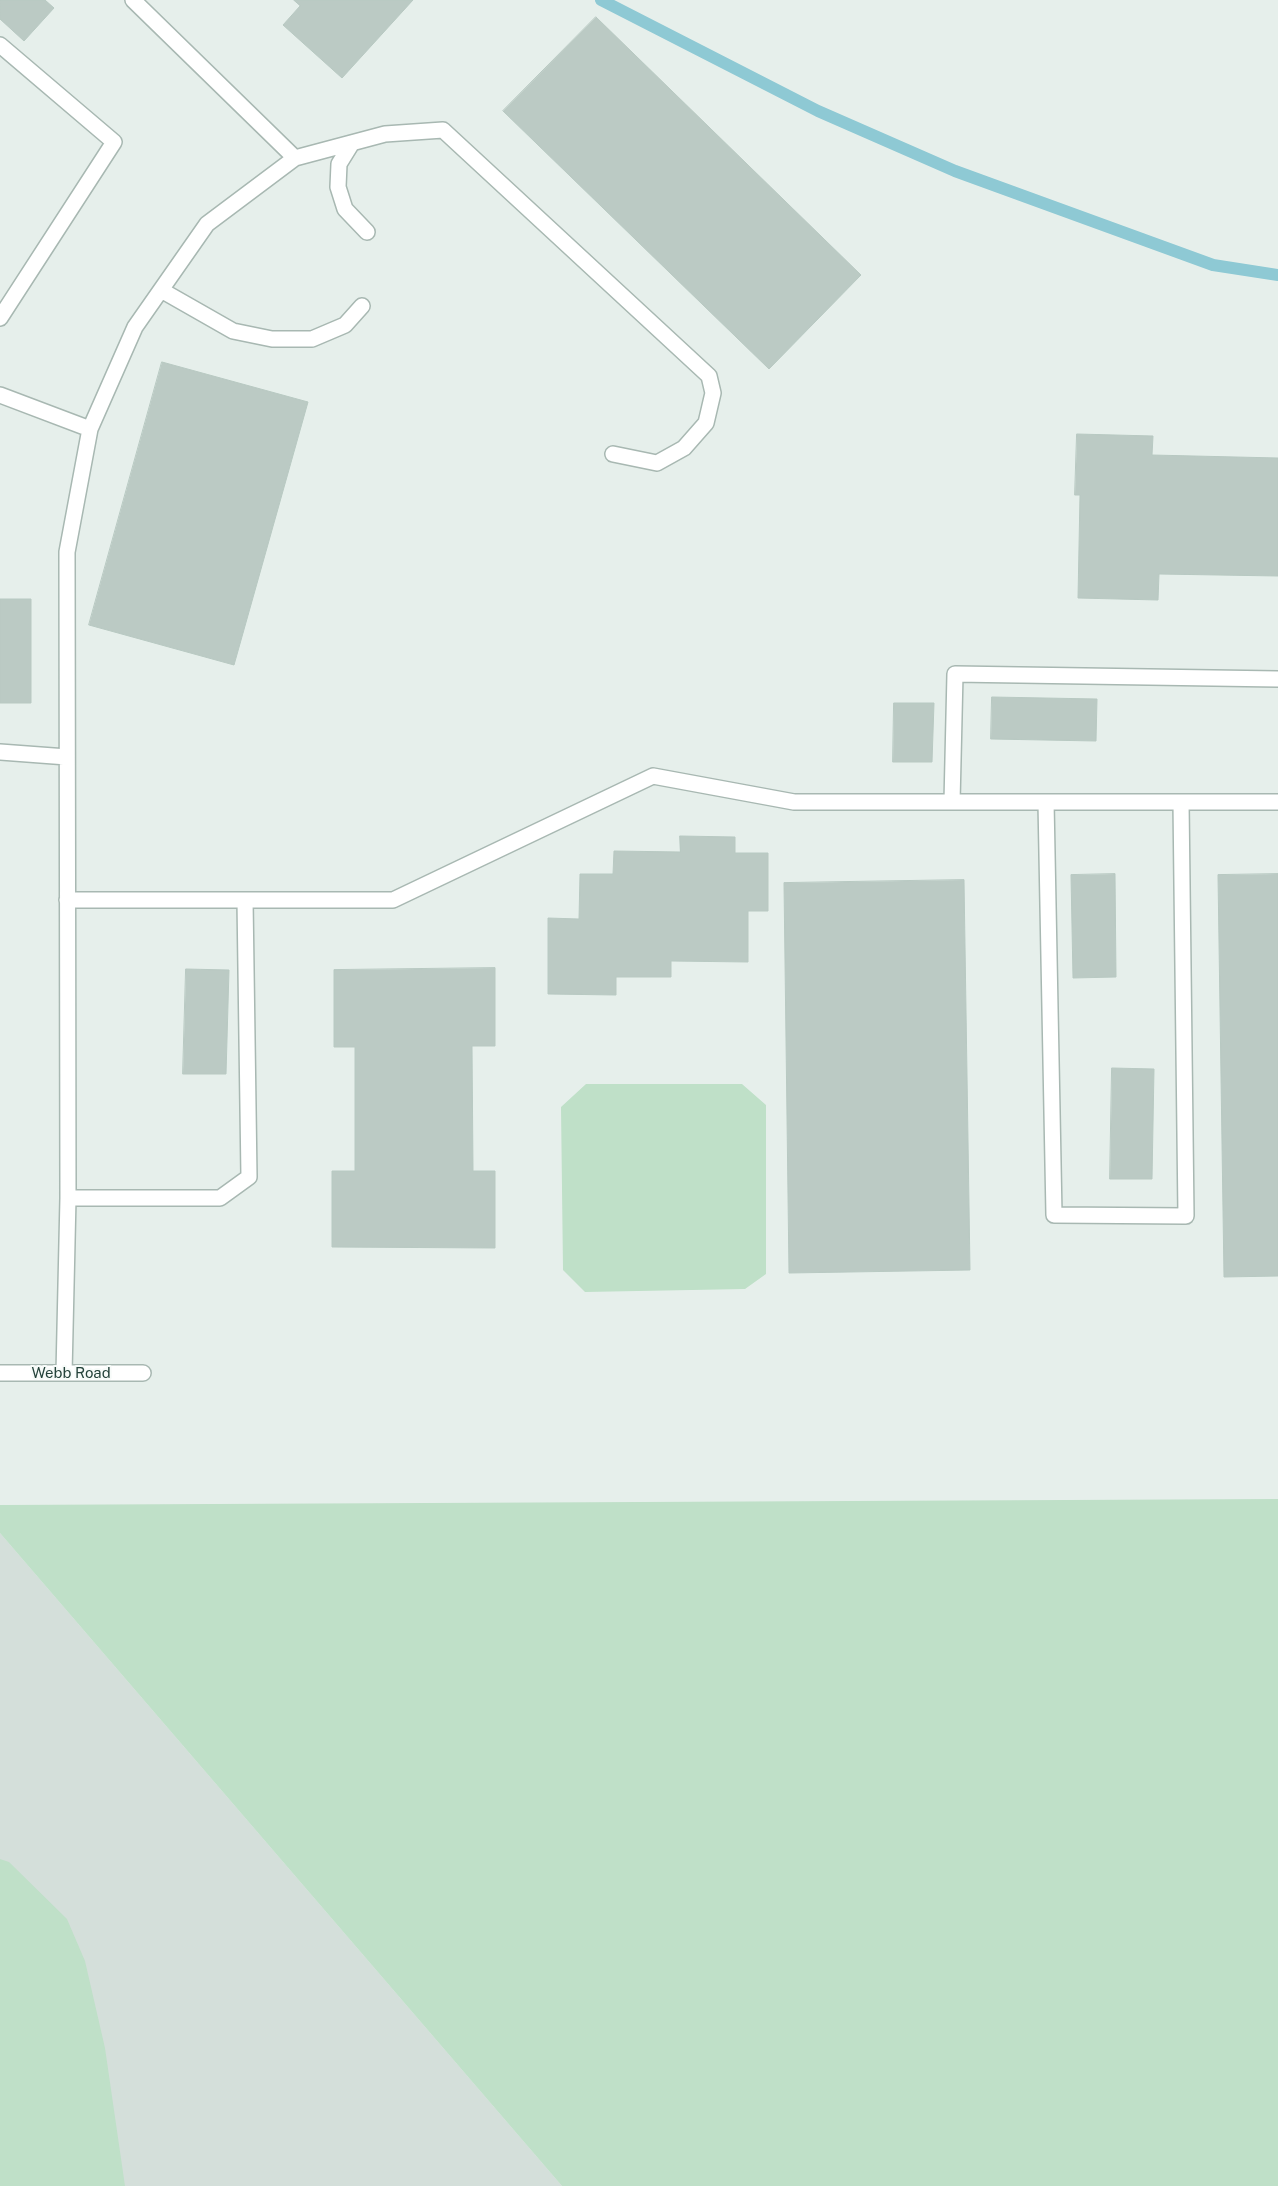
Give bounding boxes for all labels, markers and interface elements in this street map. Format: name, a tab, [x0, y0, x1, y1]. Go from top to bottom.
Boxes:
street label: Webb Road	[31, 1364, 111, 1382]

